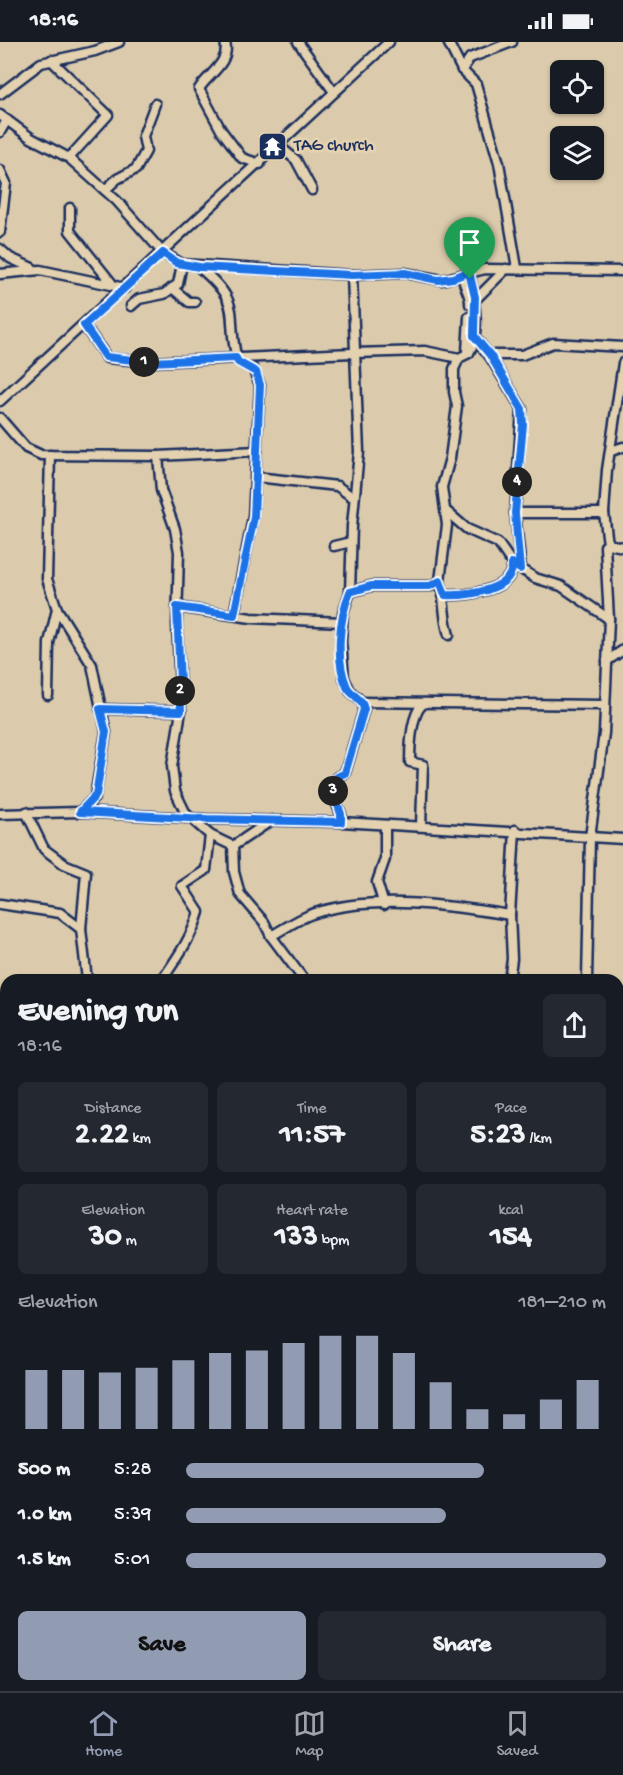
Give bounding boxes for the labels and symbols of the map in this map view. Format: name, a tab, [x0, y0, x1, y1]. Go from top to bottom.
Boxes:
temple icon: TAG church	[257, 130, 289, 162]
place label: TAG church	[293, 136, 374, 157]
pin	[444, 217, 495, 279]
pin: 1	[129, 347, 159, 377]
pin: 4	[502, 467, 532, 497]
pin: 2	[165, 676, 195, 706]
pin: 3	[318, 776, 348, 806]

